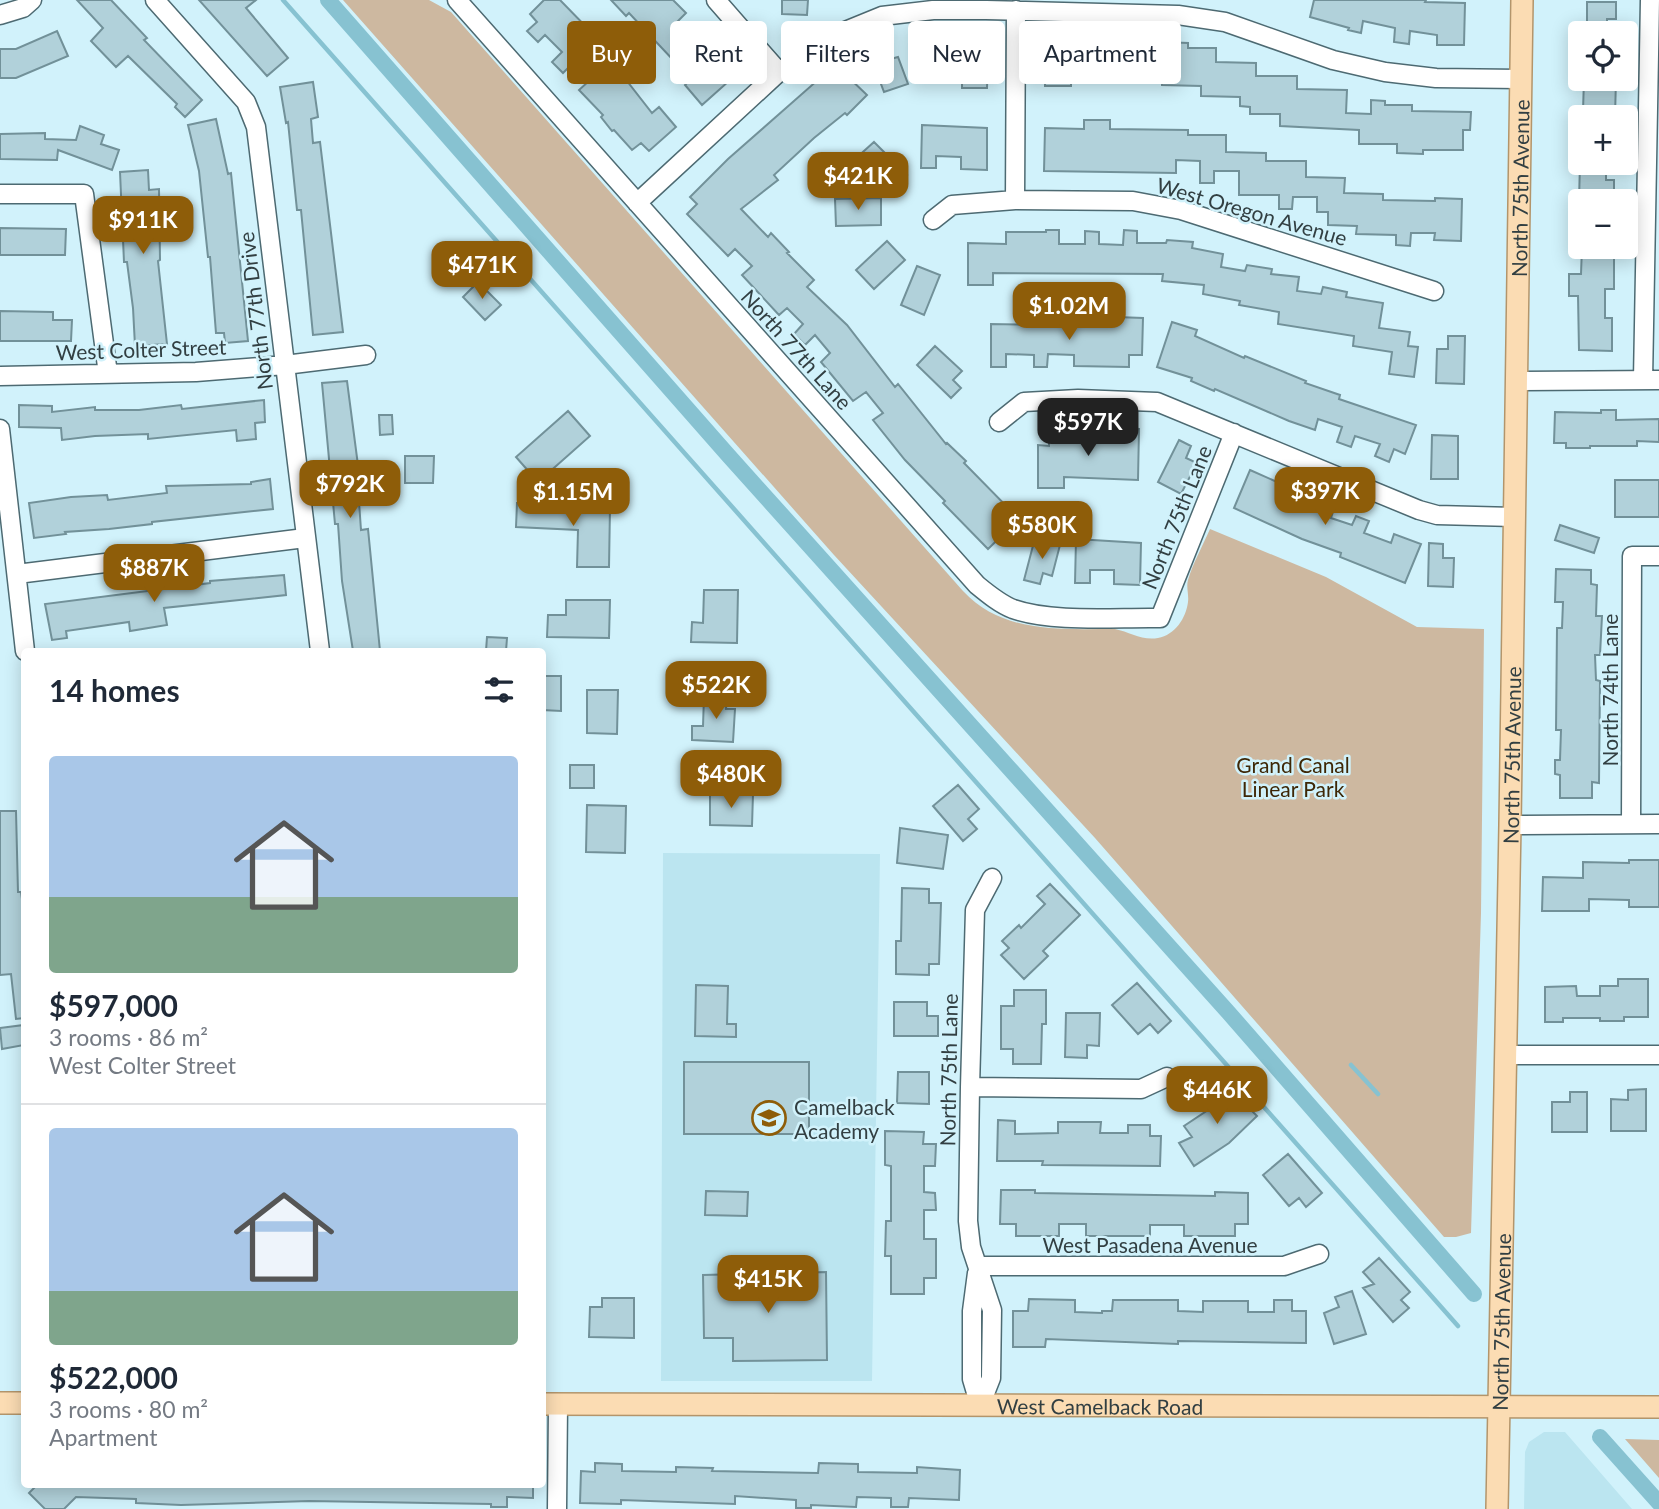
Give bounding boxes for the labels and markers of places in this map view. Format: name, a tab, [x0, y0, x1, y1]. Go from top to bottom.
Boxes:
pin: $421K	[809, 152, 907, 212]
pin: $911K	[94, 196, 192, 256]
pin: $471K	[433, 242, 531, 301]
pin: $1.02M	[1012, 282, 1126, 342]
pin: $597K	[1039, 398, 1137, 458]
pin: $792K	[301, 461, 399, 520]
pin: $1.15M	[516, 468, 630, 528]
pin: $397K	[1276, 468, 1374, 527]
pin: $580K	[993, 502, 1091, 561]
pin: $887K	[105, 544, 203, 604]
pin: $522K	[667, 662, 765, 721]
pin: $480K	[682, 750, 780, 810]
pin: $446K	[1168, 1066, 1266, 1126]
place label: Camelback Academy	[794, 1094, 895, 1143]
school or university icon: Camelback Academy	[750, 1099, 788, 1137]
pin: $415K	[719, 1256, 817, 1315]

